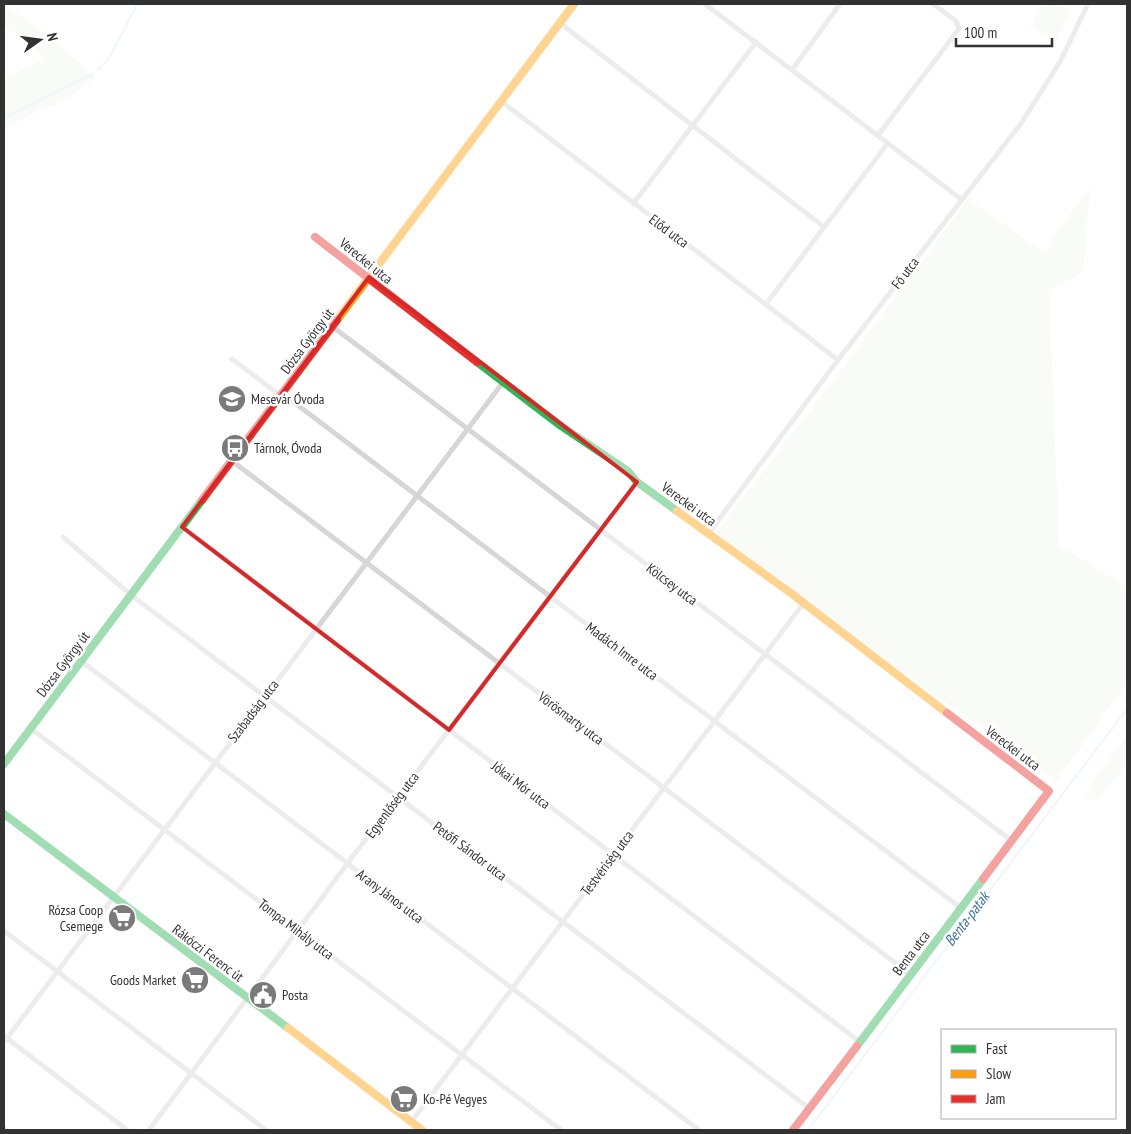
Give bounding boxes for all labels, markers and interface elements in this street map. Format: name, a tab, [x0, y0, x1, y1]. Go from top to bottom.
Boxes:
north arrow	[15, 15, 65, 65]
scale bar	[956, 15, 1052, 47]
text: 100 m	[964, 23, 997, 42]
text: N	[43, 31, 62, 43]
street label: Előd utca	[646, 210, 692, 252]
street label: Vereckei utca	[335, 233, 396, 288]
street label: Fő utca	[887, 254, 923, 292]
street label: Dózsa György út	[277, 305, 338, 377]
school or university icon: Mesevár Óvoda	[217, 384, 247, 414]
place label: Mesevár Óvoda	[251, 390, 324, 408]
bus stop icon: Tárnok, Óvoda	[220, 433, 250, 463]
place label: Tárnok, Óvoda	[254, 439, 322, 457]
street label: Vereckei utca	[657, 477, 720, 530]
street label: Kölcsey utca	[643, 559, 701, 609]
street label: Madách Imre utca	[582, 618, 662, 684]
street label: Dózsa György út	[33, 628, 94, 700]
street label: Szabadság utca	[224, 676, 282, 746]
street label: Vörösmarty utca	[534, 687, 607, 749]
street label: Vereckei utca	[981, 721, 1044, 774]
street label: Jókai Mór utca	[487, 757, 554, 813]
street label: Egyenlőség utca	[361, 768, 423, 842]
street label: Petőfi Sándor utca	[430, 817, 510, 885]
street label: Testvériség utca	[577, 827, 637, 899]
street label: Arany János utca	[353, 865, 427, 927]
water label: Benta-patak	[940, 886, 994, 949]
street label: Tompa Mihály utca	[255, 895, 337, 963]
place label: Rózsa Coop Csemege	[48, 901, 103, 935]
supermarket icon: Rózsa Coop Csemege	[107, 903, 137, 933]
street label: Rákóczi Ferenc út	[169, 920, 247, 986]
street label: Benta utca	[888, 927, 934, 979]
supermarket icon: Goods Market	[180, 965, 210, 995]
place label: Goods Market	[110, 971, 176, 989]
public building icon: Posta	[248, 980, 278, 1010]
place label: Posta	[282, 986, 308, 1004]
legend	[941, 1029, 1116, 1119]
text: Fast	[986, 1039, 1007, 1058]
text: Slow	[986, 1064, 1011, 1083]
supermarket icon: Ko-Pé Vegyes	[389, 1084, 419, 1114]
text: Jam	[985, 1089, 1005, 1108]
place label: Ko-Pé Vegyes	[423, 1090, 487, 1108]

